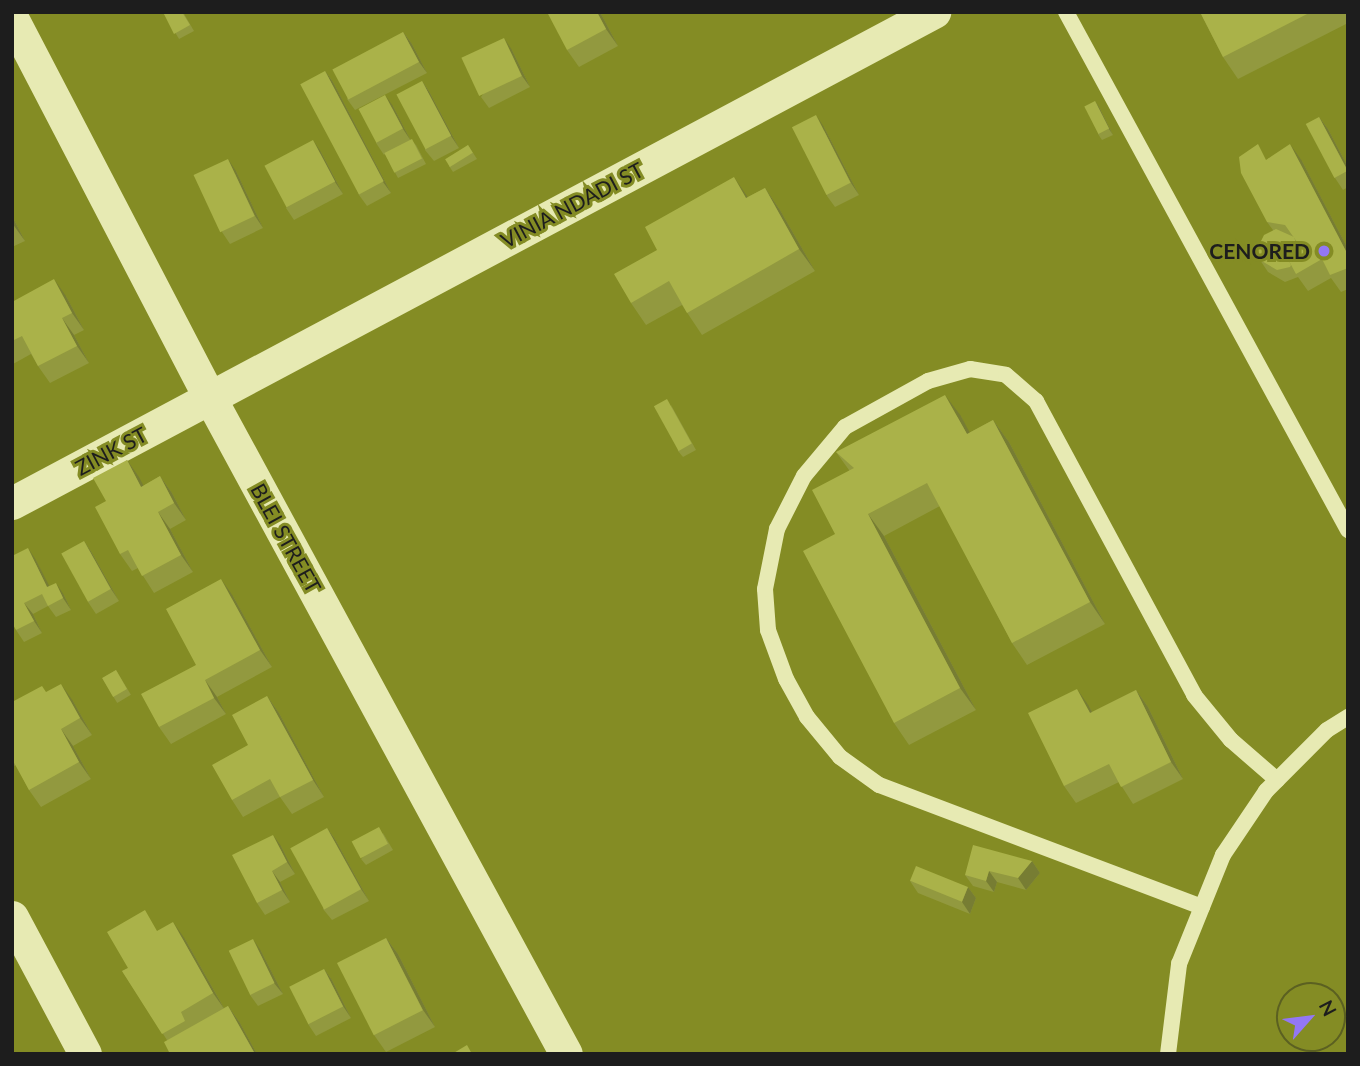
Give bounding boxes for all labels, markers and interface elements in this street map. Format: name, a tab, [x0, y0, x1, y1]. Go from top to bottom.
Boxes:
street label: VINIA NDADI ST	[496, 157, 648, 253]
place label: CENORED	[1209, 238, 1310, 264]
marker: CENORED	[1316, 243, 1332, 259]
street label: ZINK ST	[71, 422, 151, 480]
street label: BLEI STREET	[246, 479, 326, 597]
north arrow	[1276, 982, 1346, 1052]
text: N	[1315, 996, 1342, 1020]

